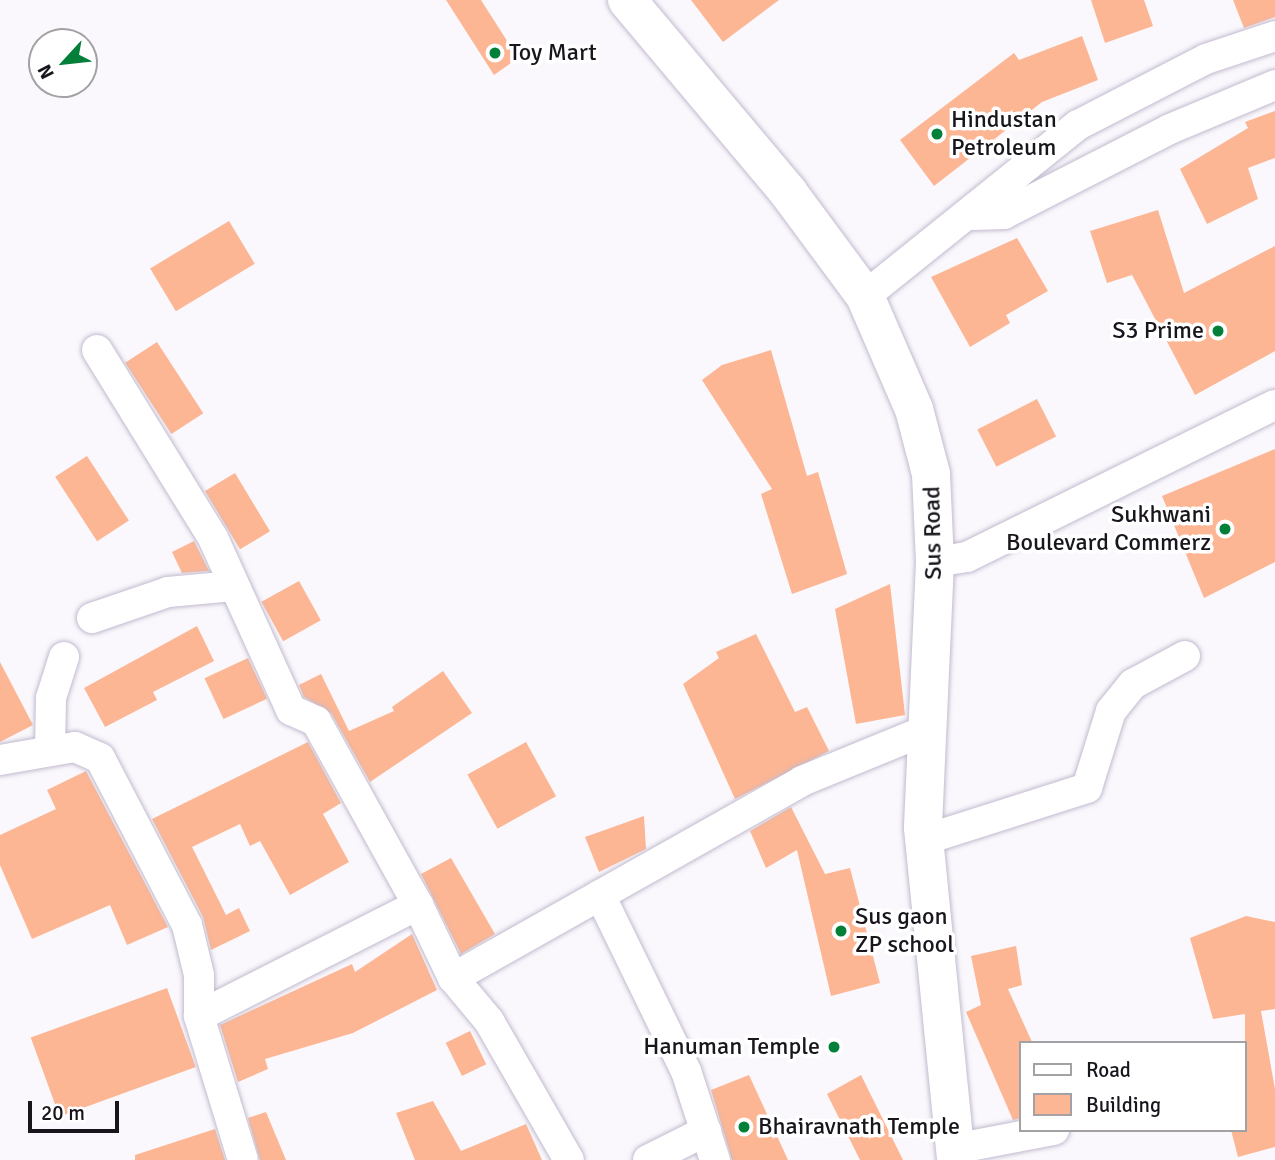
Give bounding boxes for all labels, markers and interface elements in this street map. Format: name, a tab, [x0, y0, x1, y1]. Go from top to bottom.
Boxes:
north arrow	[28, 28, 98, 98]
place label: Toy Mart	[509, 39, 597, 67]
marker: Toy Mart	[487, 45, 503, 61]
text: N	[32, 60, 60, 83]
place label: Hindustan Petroleum	[951, 106, 1057, 162]
marker: Hindustan Petroleum	[929, 126, 945, 142]
place label: S3 Prime	[1112, 317, 1204, 345]
marker: S3 Prime	[1210, 323, 1226, 339]
street label: Sus Road	[918, 486, 948, 580]
place label: Sukhwani Boulevard Commerz	[1006, 501, 1211, 557]
marker: Sukhwani Boulevard Commerz	[1217, 521, 1233, 537]
place label: Sus gaon ZP school	[855, 903, 954, 959]
marker: Sus gaon ZP school	[833, 923, 849, 939]
place label: Hanuman Temple	[643, 1033, 820, 1061]
marker: Hanuman Temple	[826, 1039, 842, 1055]
legend	[1020, 1041, 1247, 1132]
text: Road	[1086, 1057, 1131, 1083]
scale bar	[32, 1086, 122, 1130]
text: Building	[1086, 1092, 1161, 1118]
text: 20 m	[41, 1100, 85, 1126]
place label: Bhairavnath Temple	[758, 1113, 960, 1141]
marker: Bhairavnath Temple	[736, 1119, 752, 1135]

